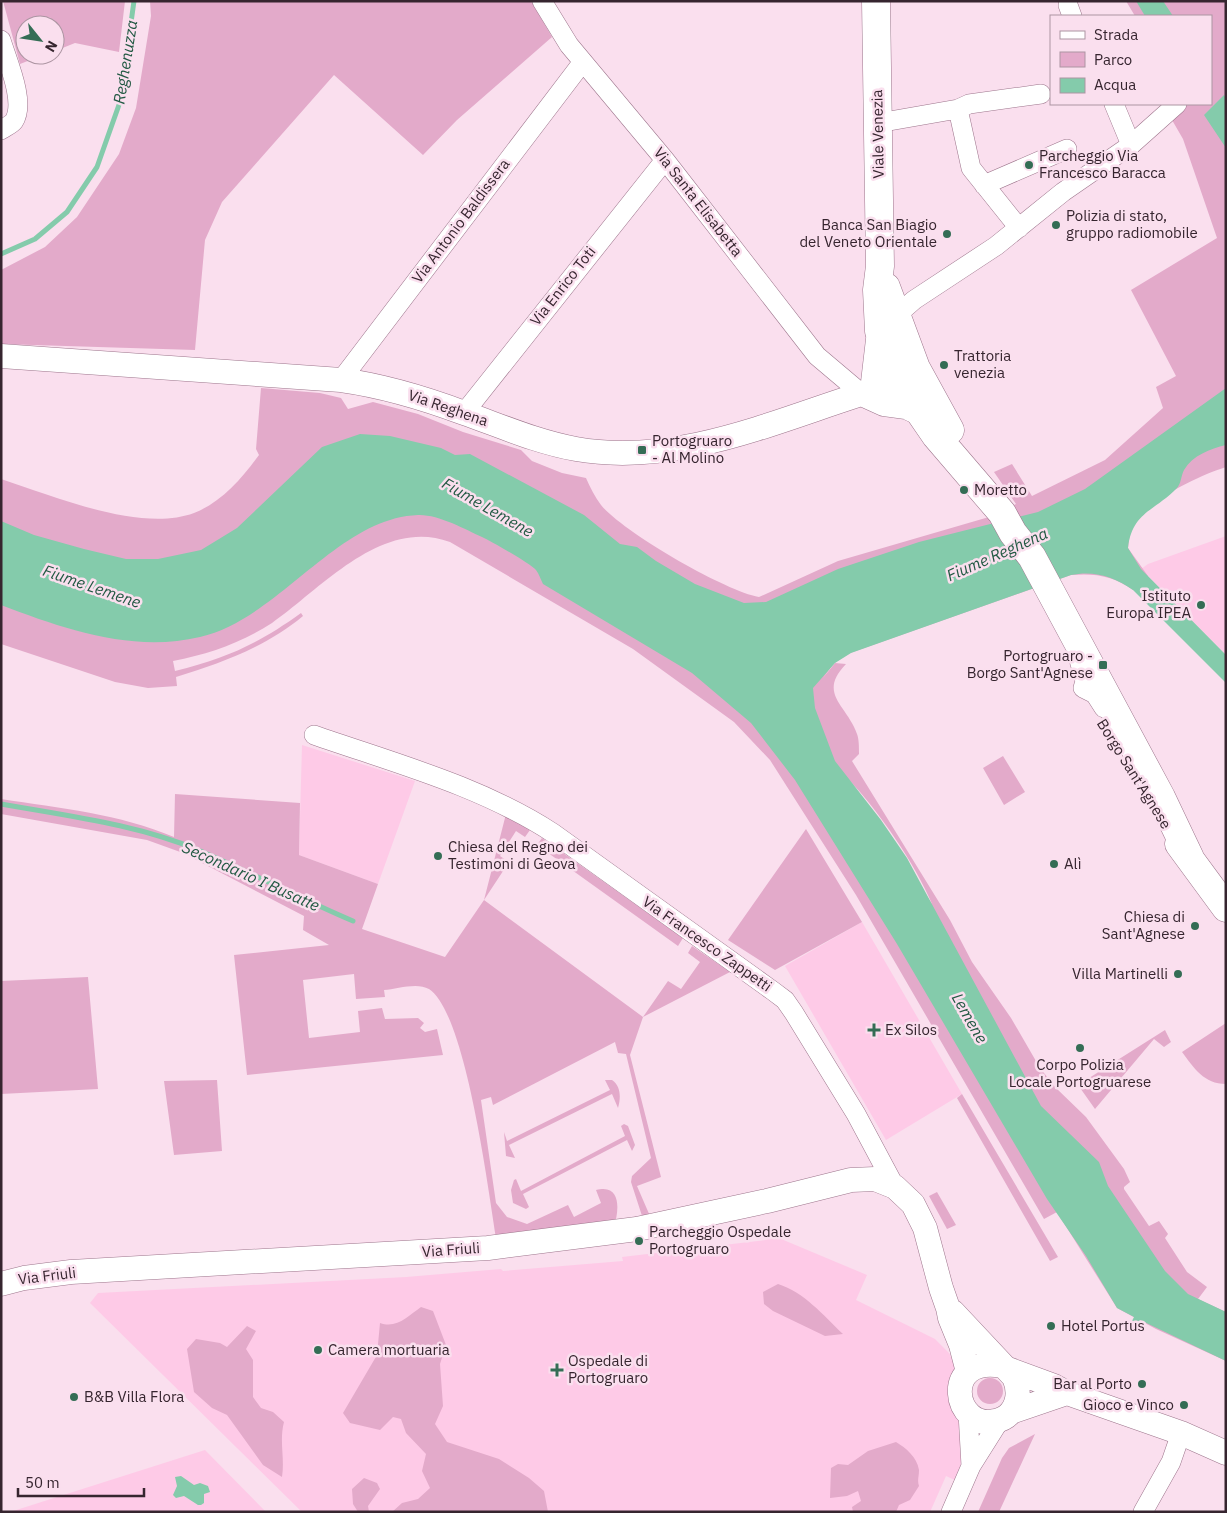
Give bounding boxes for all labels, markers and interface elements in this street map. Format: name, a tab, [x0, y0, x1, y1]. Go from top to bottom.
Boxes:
north arrow	[15, 15, 65, 65]
legend	[1050, 15, 1212, 105]
water label: Reghenuzza	[108, 19, 142, 105]
text: Strada	[1094, 25, 1138, 44]
text: N	[41, 38, 62, 55]
text: Parco	[1094, 50, 1132, 69]
text: Acqua	[1094, 75, 1136, 94]
street label: Viale Venezia	[867, 89, 888, 179]
street label: Via Santa Elisabetta	[650, 143, 747, 260]
place label: Parcheggio Via Francesco Baracca	[1039, 146, 1166, 182]
street label: Via Antonio Baldissera	[408, 155, 514, 287]
marker: Parcheggio Via Francesco Baracca	[1023, 159, 1035, 171]
place label: Polizia di stato, gruppo radiomobile	[1066, 206, 1198, 242]
place label: Banca San Biagio del Veneto Orientale	[799, 215, 937, 251]
marker: Polizia di stato, gruppo radiomobile	[1050, 219, 1062, 231]
marker: Banca San Biagio del Veneto Orientale	[941, 228, 953, 240]
street label: Via Enrico Toti	[526, 242, 599, 329]
place label: Trattoria venezia	[954, 346, 1011, 382]
marker: Trattoria venezia	[938, 359, 950, 371]
street label: Via Reghena	[406, 385, 491, 430]
place label: Portogruaro - Al Molino	[652, 431, 732, 467]
marker: Portogruaro - Al Molino	[636, 444, 648, 456]
water label: Fiume Lemene	[439, 473, 537, 541]
place label: Moretto	[974, 480, 1027, 499]
marker: Moretto	[958, 484, 970, 496]
water label: Fiume Reghena	[943, 523, 1051, 585]
water label: Fiume Lemene	[40, 560, 144, 612]
place label: Istituto Europa IPEA	[1106, 586, 1191, 622]
marker: Istituto Europa IPEA	[1195, 599, 1207, 611]
place label: Portogruaro - Borgo Sant'Agnese	[967, 646, 1093, 682]
marker: Portogruaro - Borgo Sant'Agnese	[1097, 659, 1109, 671]
street label: Borgo Sant'Agnese	[1093, 715, 1176, 832]
water label: Secondario I Busatte	[179, 837, 323, 915]
place label: Chiesa del Regno dei Testimoni di Geova	[448, 837, 588, 873]
marker: Chiesa del Regno dei Testimoni di Geova	[432, 850, 444, 862]
place label: Alì	[1064, 854, 1081, 873]
marker: Alì	[1048, 858, 1060, 870]
street label: Via Francesco Zappetti	[639, 892, 776, 995]
place label: Chiesa di Sant'Agnese	[1102, 907, 1185, 943]
marker: Chiesa di Sant'Agnese	[1189, 920, 1201, 932]
place label: Villa Martinelli	[1072, 964, 1168, 983]
marker: Villa Martinelli	[1172, 968, 1184, 980]
water label: Lemene	[948, 989, 992, 1047]
place label: Ex Silos	[885, 1020, 937, 1039]
marker: Ex Silos	[867, 1023, 881, 1037]
marker: Corpo Polizia Locale Portogruarese	[1074, 1042, 1086, 1054]
place label: Corpo Polizia Locale Portogruarese	[1009, 1055, 1151, 1091]
place label: Parcheggio Ospedale Portogruaro	[649, 1222, 791, 1258]
marker: Parcheggio Ospedale Portogruaro	[633, 1235, 645, 1247]
street label: Via Friuli	[421, 1238, 481, 1261]
street label: Via Friuli	[17, 1263, 77, 1288]
place label: Hotel Portus	[1061, 1316, 1145, 1335]
marker: Hotel Portus	[1045, 1320, 1057, 1332]
place label: Camera mortuaria	[328, 1340, 450, 1359]
marker: Camera mortuaria	[312, 1344, 324, 1356]
place label: Ospedale di Portogruaro	[568, 1351, 648, 1387]
marker: Ospedale di Portogruaro	[550, 1363, 564, 1377]
place label: Bar al Porto	[1053, 1374, 1132, 1393]
marker: Bar al Porto	[1136, 1378, 1148, 1390]
place label: B&B Villa Flora	[84, 1387, 184, 1406]
marker: B&B Villa Flora	[68, 1391, 80, 1403]
place label: Gioco e Vinco	[1083, 1395, 1174, 1414]
marker: Gioco e Vinco	[1178, 1399, 1190, 1411]
scale bar	[18, 1466, 144, 1498]
text: 50 m	[25, 1473, 60, 1492]

